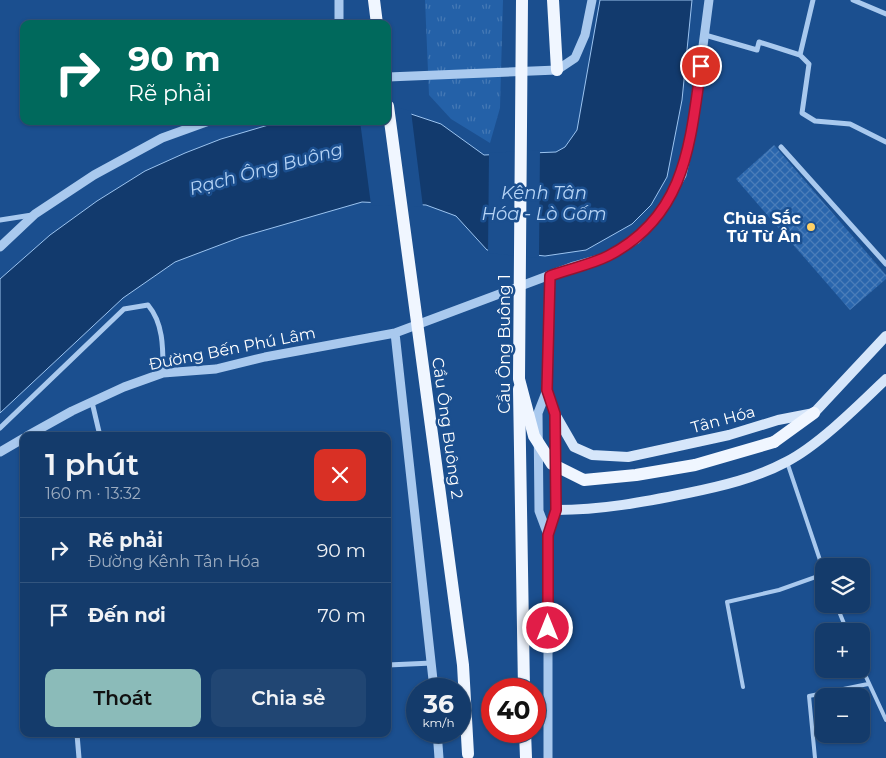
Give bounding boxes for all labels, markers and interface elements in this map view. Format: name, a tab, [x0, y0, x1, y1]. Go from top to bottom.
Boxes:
text: 90 m	[128, 37, 221, 80]
icon: right	[45, 40, 110, 105]
pin	[680, 45, 722, 87]
icon: arrive	[687, 52, 715, 80]
text: Rẽ phải	[128, 80, 212, 107]
water label: Rạch Ông Buông	[187, 138, 345, 200]
water label: Kênh Tân Hóa - Lò Gốm	[481, 182, 607, 225]
place label: Chùa Sắc Tứ Từ Ân	[723, 209, 802, 246]
marker: Chùa Sắc Tứ Từ Ân	[805, 221, 817, 233]
street label: Cầu Ông Buông 1	[495, 274, 514, 414]
street label: Đường Bến Phú Lâm	[147, 323, 317, 374]
street label: Cầu Ông Buông 2	[428, 356, 467, 500]
street label: Tân Hóa	[689, 402, 757, 437]
text: 1 phút	[45, 446, 139, 483]
button: close	[314, 449, 366, 501]
text: 160 m · 13:32	[45, 484, 141, 503]
text: Rẽ phải	[88, 529, 163, 552]
icon: right	[45, 536, 73, 564]
text: 90 m	[317, 539, 366, 562]
text: Đường Kênh Tân Hóa	[88, 552, 260, 571]
map controls	[815, 558, 870, 743]
button: layers	[815, 558, 870, 613]
icon: arrive	[45, 601, 73, 629]
position arrow	[521, 601, 573, 653]
text: Đến nơi	[88, 604, 166, 627]
text: 70 m	[317, 604, 366, 627]
button: +	[815, 623, 870, 678]
button: Thoát	[45, 669, 201, 727]
button: Chia sẻ	[211, 669, 366, 727]
speed limit sign: 40	[481, 678, 546, 743]
button: −	[815, 688, 870, 743]
text: 36	[423, 689, 454, 719]
text: km/h	[422, 715, 455, 730]

